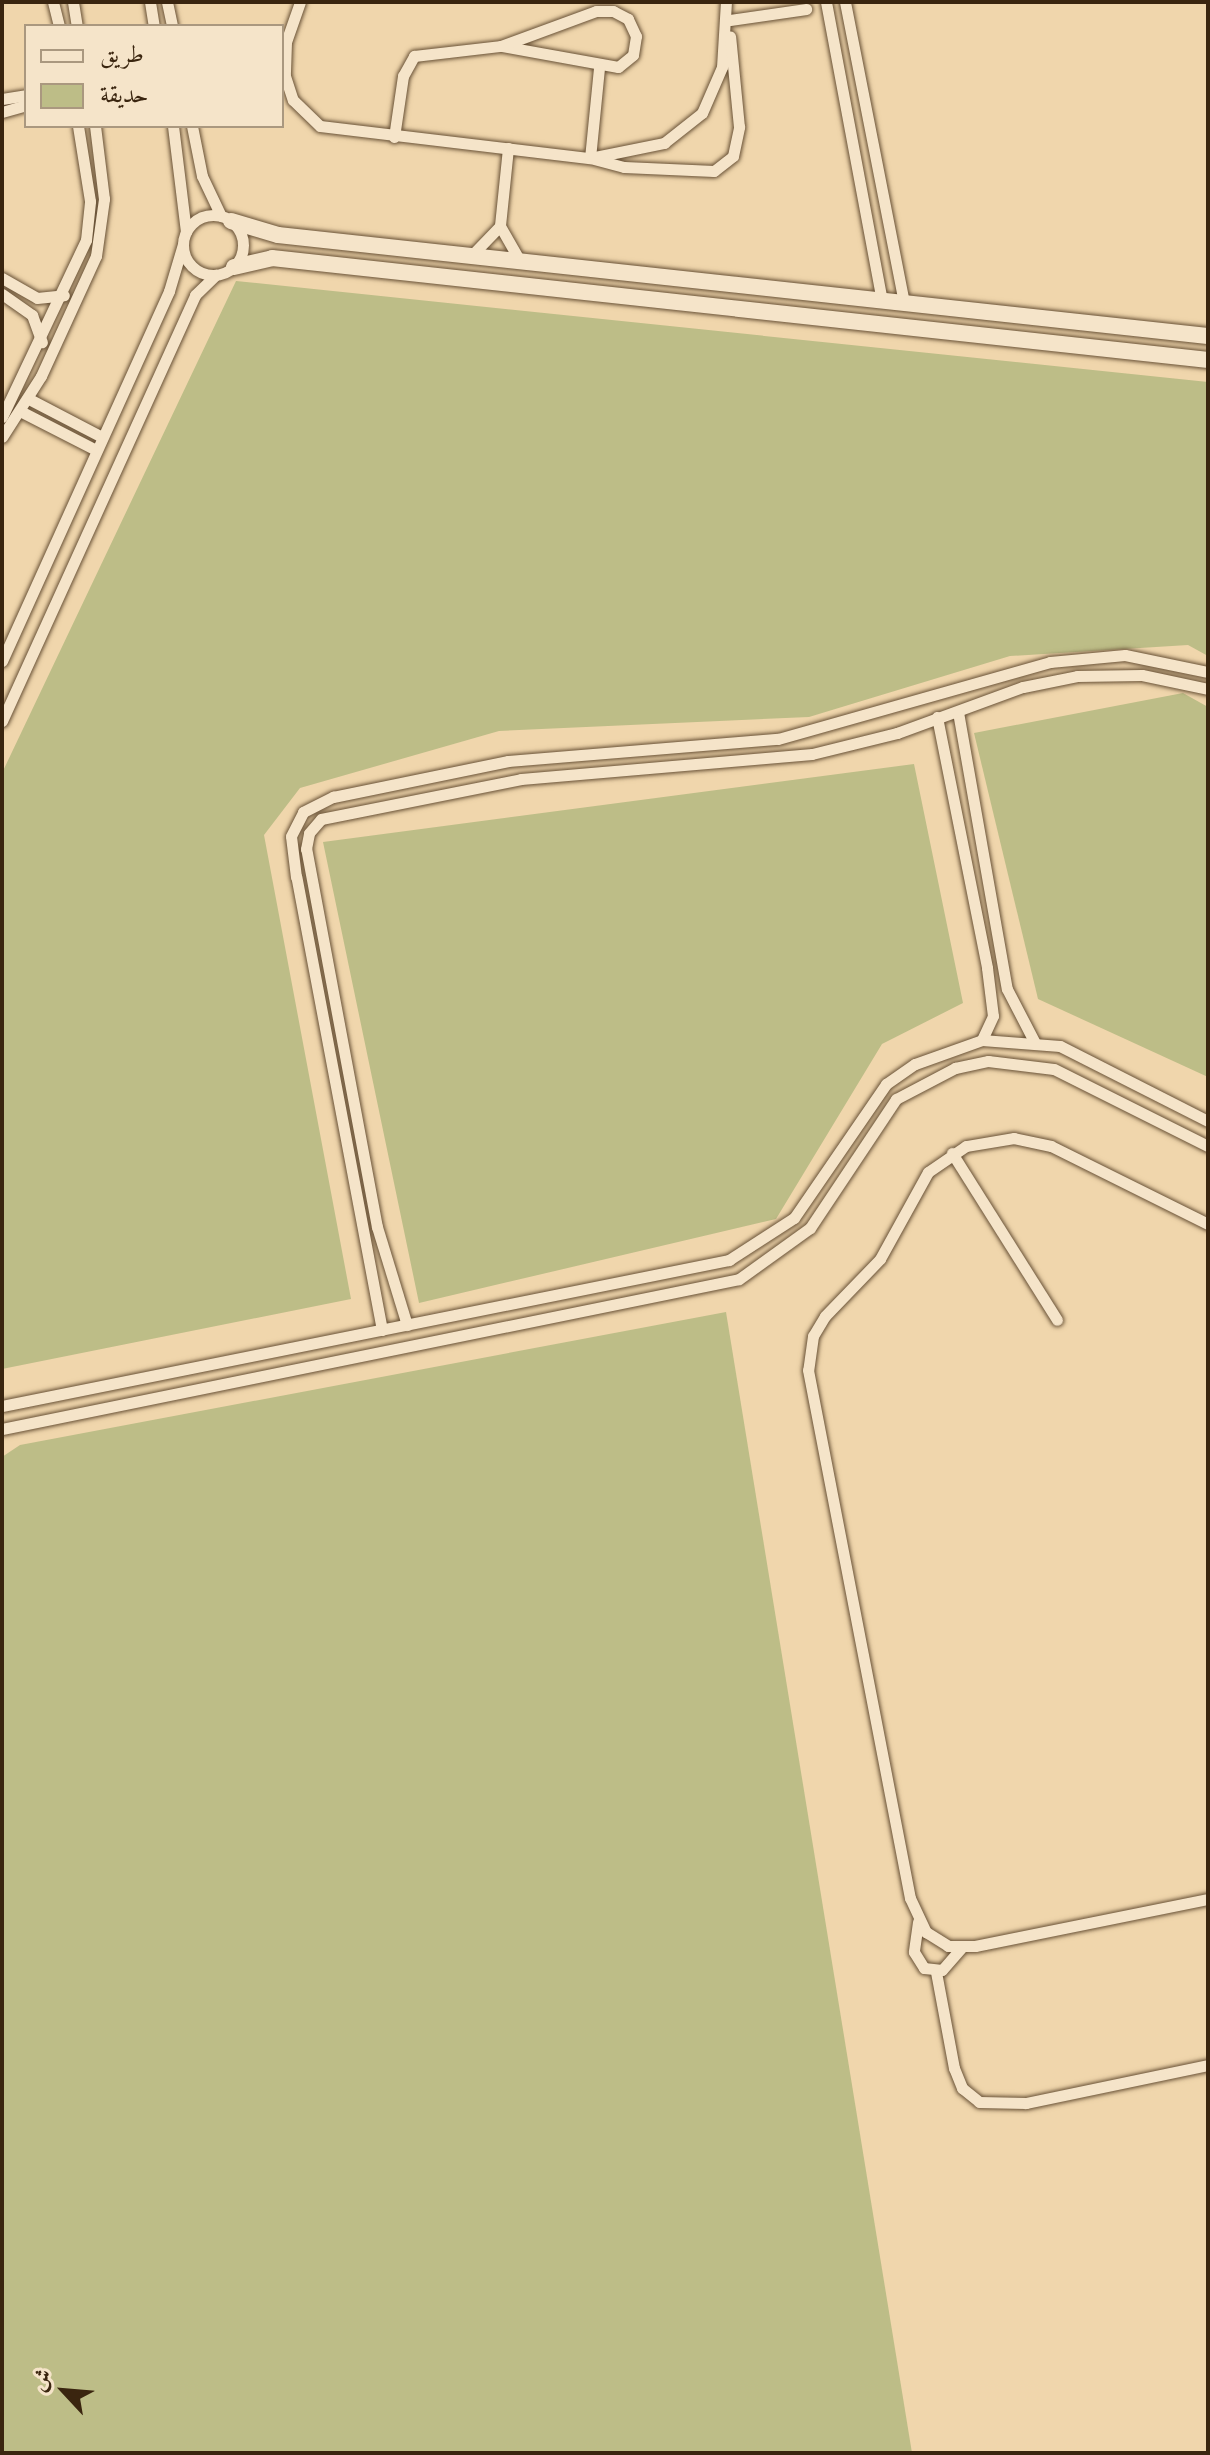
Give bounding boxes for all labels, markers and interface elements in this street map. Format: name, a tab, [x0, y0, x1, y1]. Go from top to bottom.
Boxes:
legend	[24, 24, 284, 128]
text: طريق	[100, 40, 144, 70]
text: حديقة	[100, 80, 149, 110]
north arrow	[24, 2351, 104, 2431]
text: ش	[25, 2365, 59, 2396]

